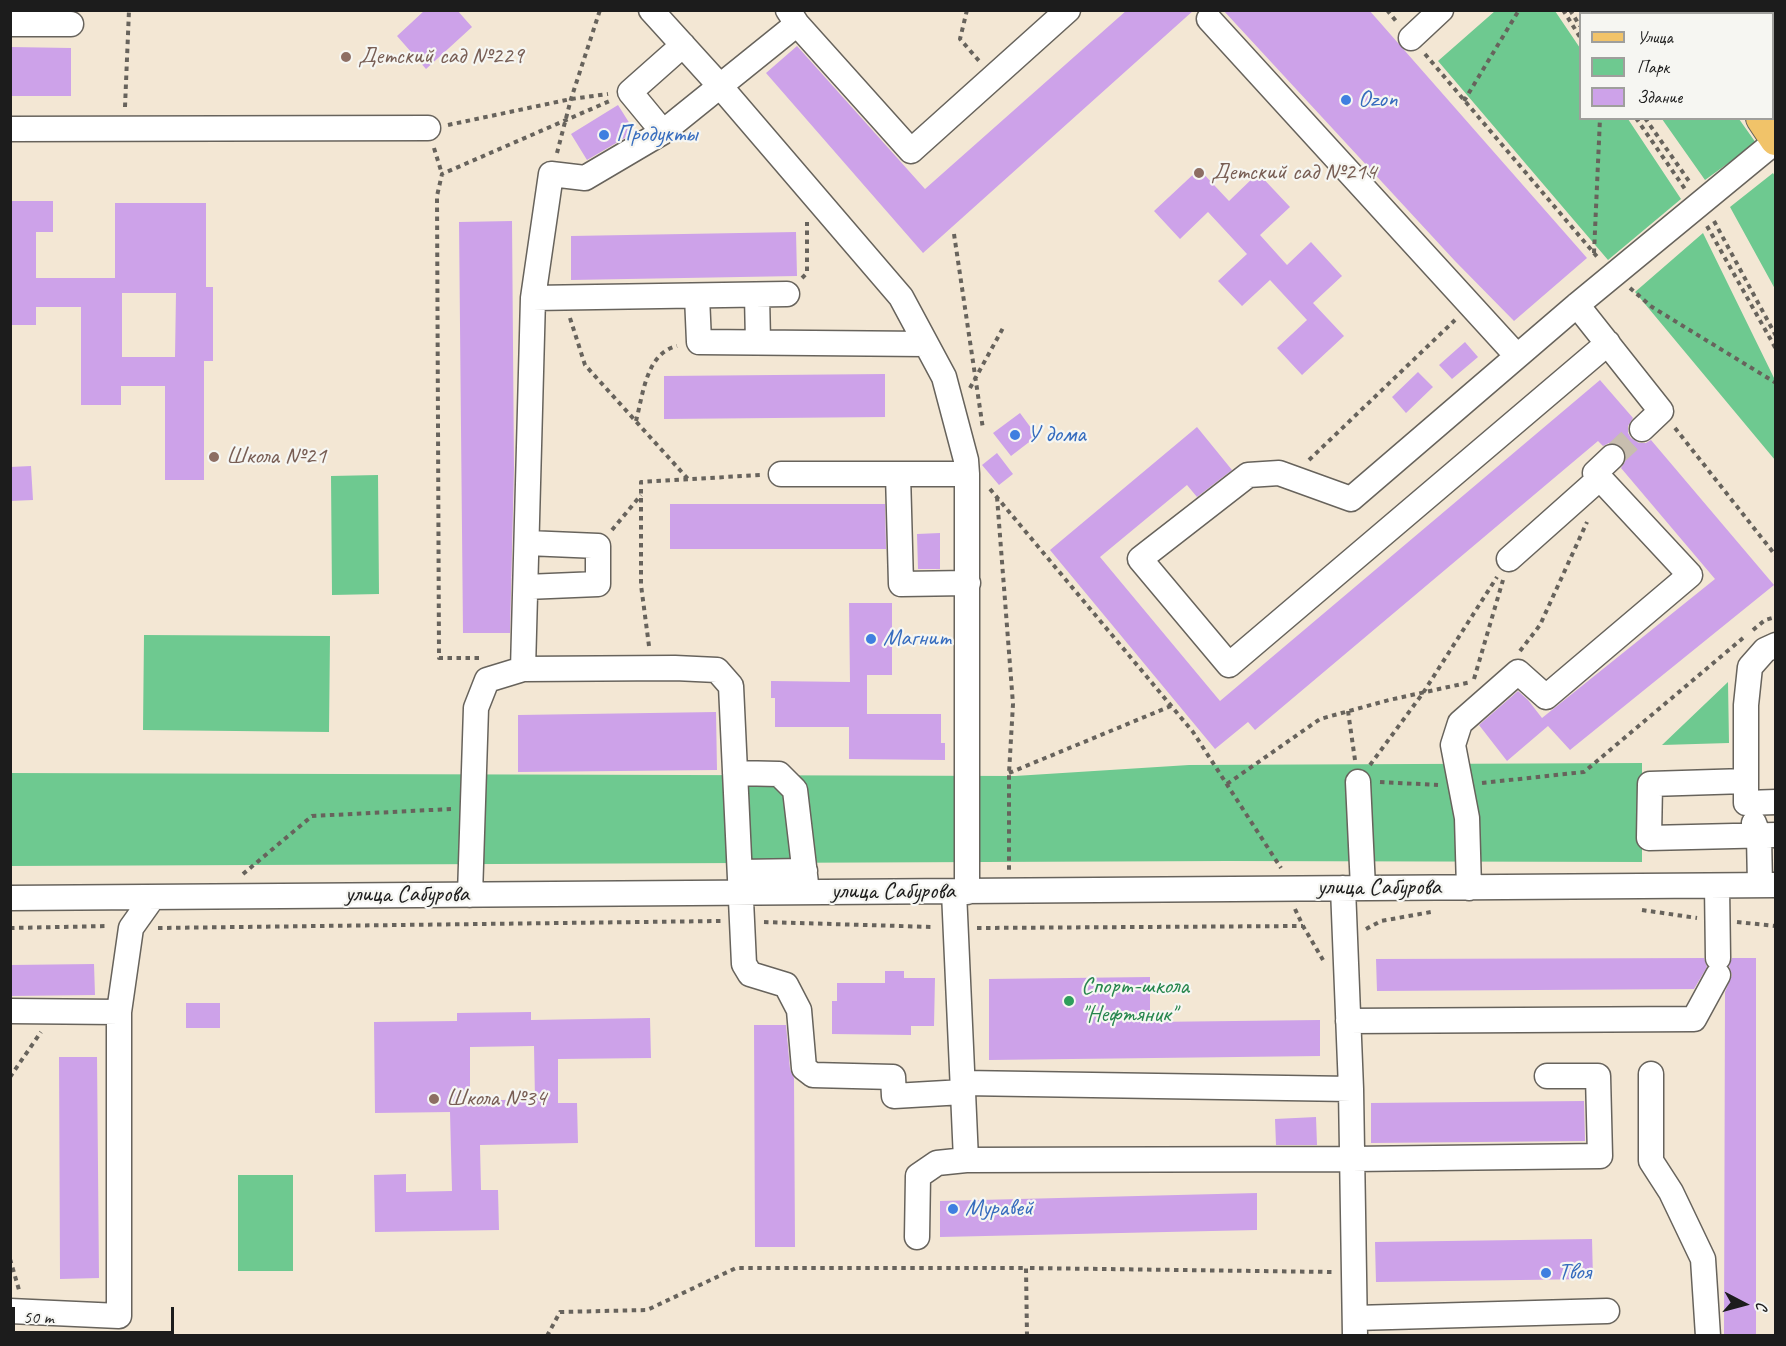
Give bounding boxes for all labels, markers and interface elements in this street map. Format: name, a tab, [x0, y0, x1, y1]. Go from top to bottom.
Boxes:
legend	[1579, 12, 1774, 120]
text: Улица	[1637, 26, 1673, 48]
place label: Детский сад №229	[358, 43, 524, 71]
marker: Детский сад №229	[339, 50, 353, 64]
text: Парк	[1637, 56, 1669, 78]
place label: Ozon	[1358, 86, 1397, 114]
text: Здание	[1637, 86, 1682, 108]
marker: Ozon	[1339, 93, 1353, 107]
place label: Продукты	[616, 121, 698, 149]
marker: Продукты	[597, 128, 611, 142]
place label: Детский сад №214	[1211, 159, 1377, 187]
marker: Детский сад №214	[1192, 166, 1206, 180]
place label: У дома	[1027, 421, 1086, 449]
marker: У дома	[1008, 428, 1022, 442]
place label: Школа №21	[226, 443, 326, 471]
marker: Школа №21	[207, 450, 221, 464]
place label: Магнит	[883, 625, 951, 653]
marker: Магнит	[864, 632, 878, 646]
street label: улица Сабурова	[1317, 874, 1441, 902]
street label: улица Сабурова	[831, 878, 955, 906]
street label: улица Сабурова	[345, 881, 469, 909]
place label: Спорт-школа "Нефтяник"	[1081, 973, 1189, 1029]
marker: Спорт-школа "Нефтяник"	[1062, 994, 1076, 1008]
place label: Школа №34	[446, 1085, 546, 1113]
marker: Школа №34	[427, 1092, 441, 1106]
place label: Муравей	[965, 1195, 1033, 1223]
marker: Муравей	[946, 1202, 960, 1216]
place label: Твоя	[1558, 1259, 1591, 1287]
marker: Твоя	[1539, 1266, 1553, 1280]
north arrow	[1714, 1274, 1774, 1334]
scale bar	[15, 1295, 177, 1333]
text: С	[1752, 1301, 1772, 1311]
text: 50 m	[23, 1306, 54, 1328]

